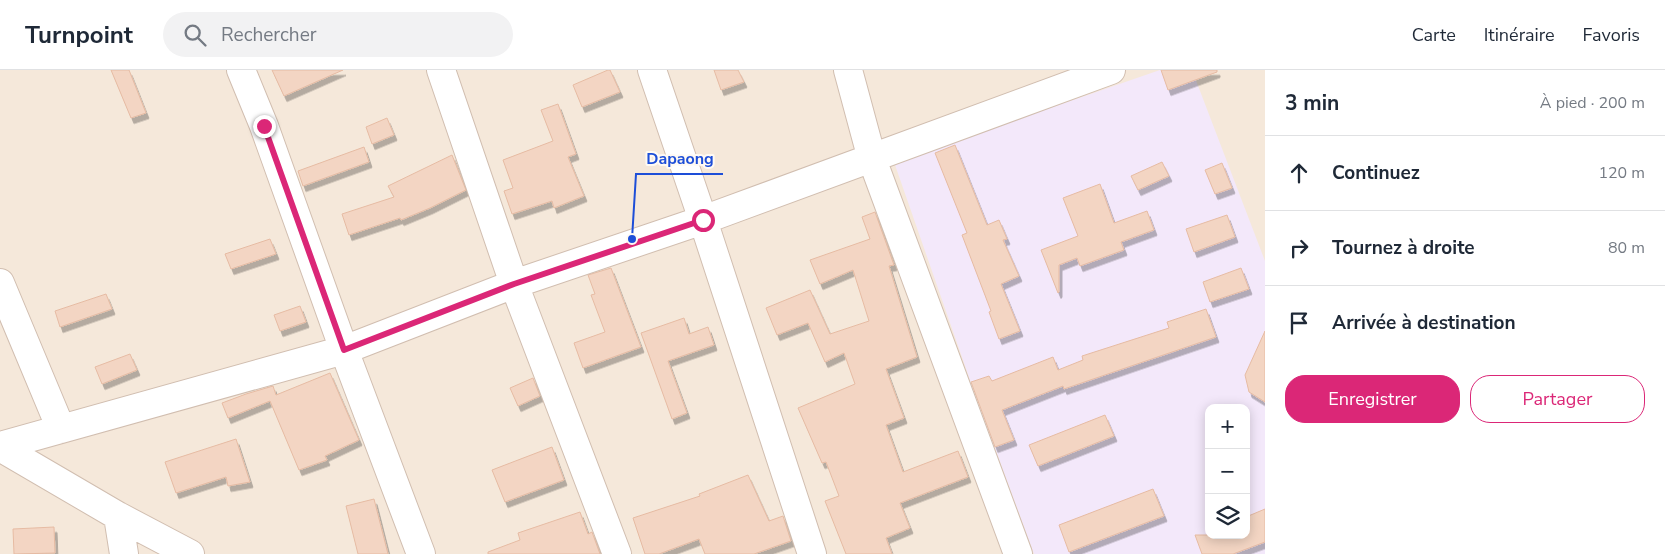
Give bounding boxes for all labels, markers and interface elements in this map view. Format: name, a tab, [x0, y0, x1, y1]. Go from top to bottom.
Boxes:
search box	[163, 12, 513, 57]
text: Turnpoint	[25, 19, 133, 51]
icon: search	[181, 21, 209, 49]
text: Rechercher	[221, 22, 317, 48]
text: Carte	[1412, 23, 1456, 47]
text: Itinéraire	[1484, 23, 1555, 47]
text: Favoris	[1583, 23, 1640, 47]
text: 3 min	[1285, 89, 1339, 117]
text: À pied · 200 m	[1540, 92, 1645, 114]
route end	[253, 115, 276, 138]
callout: Dapaong	[636, 143, 723, 174]
text: Dapaong	[646, 148, 714, 170]
icon: ahead	[1285, 159, 1313, 187]
text: Continuez	[1332, 160, 1420, 186]
text: 120 m	[1598, 162, 1645, 184]
route start	[692, 209, 715, 232]
icon: right	[1285, 234, 1313, 262]
text: Tournez à droite	[1332, 235, 1475, 261]
text: 80 m	[1608, 237, 1645, 259]
icon: arrive	[1285, 309, 1313, 337]
text: Arrivée à destination	[1332, 310, 1516, 336]
button: Enregistrer	[1285, 375, 1460, 423]
button: Partager	[1470, 375, 1645, 423]
map controls	[1205, 404, 1250, 539]
button: +	[1205, 404, 1250, 449]
button: −	[1205, 449, 1250, 494]
button: layers	[1205, 494, 1250, 539]

